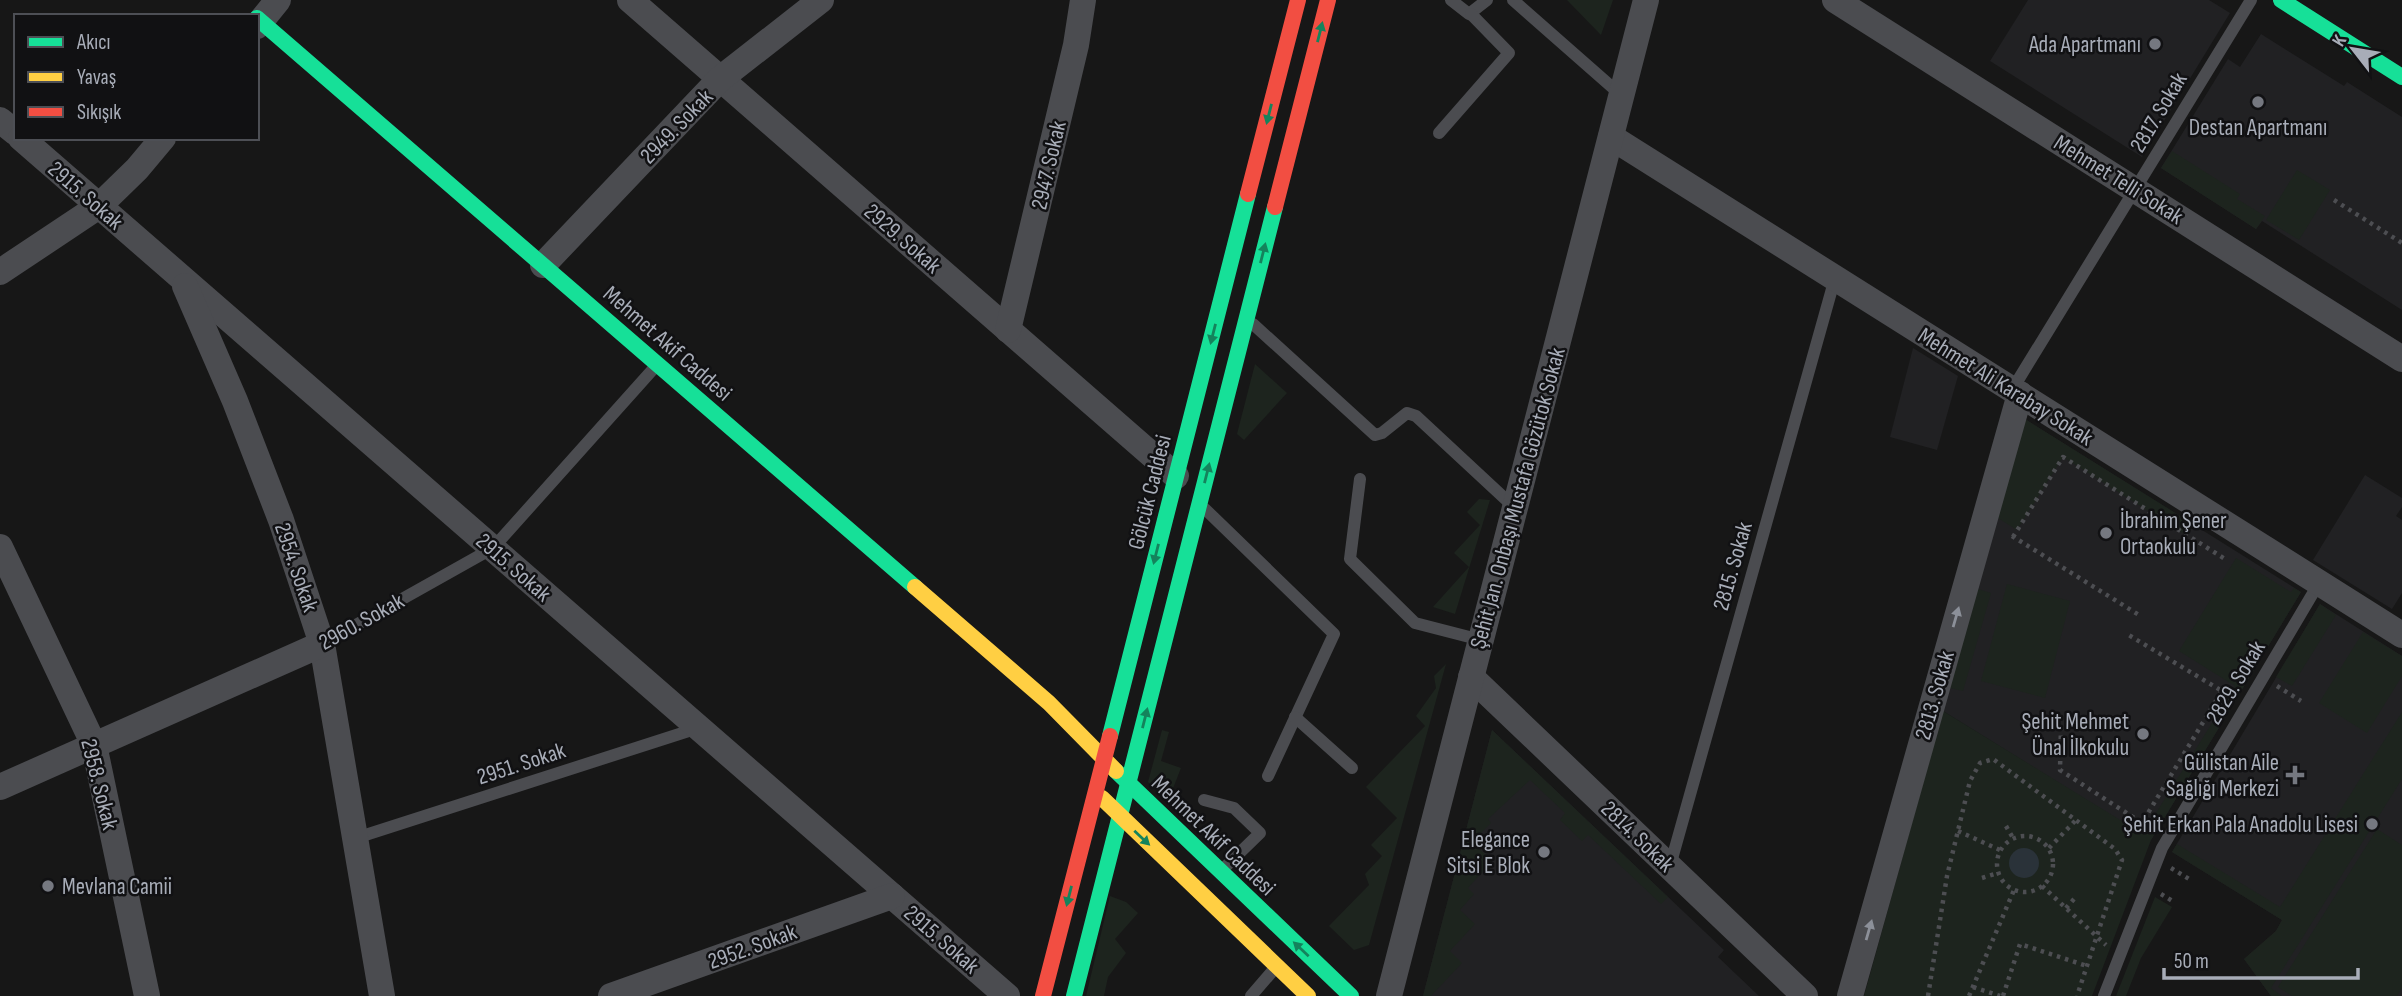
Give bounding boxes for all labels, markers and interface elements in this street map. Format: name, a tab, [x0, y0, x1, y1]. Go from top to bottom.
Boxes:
legend	[14, 14, 259, 140]
north arrow	[2318, 14, 2388, 84]
one-way arrow	[1315, 21, 1326, 43]
text: Akıcı	[76, 30, 110, 55]
place label: Ada Apartmanı	[2028, 31, 2141, 59]
text: K	[2327, 31, 2352, 51]
marker: Ada Apartmanı	[2147, 36, 2163, 52]
text: Yavaş	[77, 65, 116, 90]
street label: 2817. Sokak	[2124, 67, 2194, 158]
street label: 2949. Sokak	[634, 83, 719, 170]
marker: Destan Apartmanı	[2250, 94, 2266, 110]
text: Sıkışık	[77, 100, 121, 125]
one-way arrow	[1263, 103, 1274, 125]
place label: Destan Apartmanı	[2189, 114, 2327, 142]
street label: 2947. Sokak	[1025, 118, 1073, 212]
street label: Mehmet Telli Sokak	[2049, 129, 2188, 231]
street label: 2915. Sokak	[42, 155, 129, 236]
street label: 2929. Sokak	[858, 198, 947, 280]
one-way arrow	[1259, 242, 1269, 263]
street label: Mehmet Akif Caddesi	[597, 280, 737, 407]
street label: Mehmet Ali Karabay Sokak	[1913, 322, 2098, 452]
one-way arrow	[1207, 323, 1218, 345]
street label: Şehit Jan. Onbaşı Mustafa Gözütok Sokak	[1464, 344, 1572, 652]
street label: Gölcük Caddesi	[1122, 432, 1178, 552]
one-way arrow	[1202, 462, 1213, 484]
place label: İbrahim Şener Ortaokulu	[2120, 507, 2227, 561]
street label: 2954. Sokak	[268, 519, 324, 616]
street label: 2815. Sokak	[1707, 519, 1759, 614]
marker: İbrahim Şener Ortaokulu	[2098, 525, 2114, 541]
street label: 2915. Sokak	[470, 527, 557, 608]
one-way arrow	[1150, 544, 1161, 566]
street label: 2960. Sokak	[314, 587, 409, 657]
one-way arrow	[1952, 606, 1962, 627]
street label: 2829. Sokak	[2200, 635, 2272, 730]
street label: 2813. Sokak	[1909, 647, 1961, 743]
one-way arrow	[1140, 706, 1151, 728]
place label: Şehit Mehmet Ünal İlkokulu	[2021, 708, 2129, 762]
marker: Şehit Mehmet Ünal İlkokulu	[2135, 726, 2151, 742]
street label: 2958. Sokak	[74, 736, 124, 833]
street label: 2951. Sokak	[474, 736, 569, 791]
place label: Gülistan Aile Sağlığı Merkezi	[2166, 749, 2279, 803]
marker: Gülistan Aile Sağlığı Merkezi	[2285, 765, 2305, 785]
street label: Mehmet Akif Caddesi	[1146, 770, 1281, 902]
street label: 2814. Sokak	[1595, 795, 1680, 879]
place label: Şehit Erkan Pala Anadolu Lisesi	[2123, 811, 2358, 839]
marker: Şehit Erkan Pala Anadolu Lisesi	[2364, 816, 2380, 832]
place label: Elegance Sitsi E Blok	[1447, 826, 1530, 880]
one-way arrow	[1133, 830, 1150, 846]
marker: Elegance Sitsi E Blok	[1536, 844, 1552, 860]
place label: Mevlana Camii	[62, 873, 172, 901]
marker: Mevlana Camii	[40, 878, 56, 894]
one-way arrow	[1063, 885, 1074, 907]
street label: 2915. Sokak	[898, 899, 985, 980]
street label: 2952. Sokak	[704, 918, 801, 976]
one-way arrow	[1864, 919, 1874, 940]
scale bar	[2164, 936, 2358, 980]
one-way arrow	[1292, 941, 1310, 957]
text: 50 m	[2174, 949, 2209, 974]

